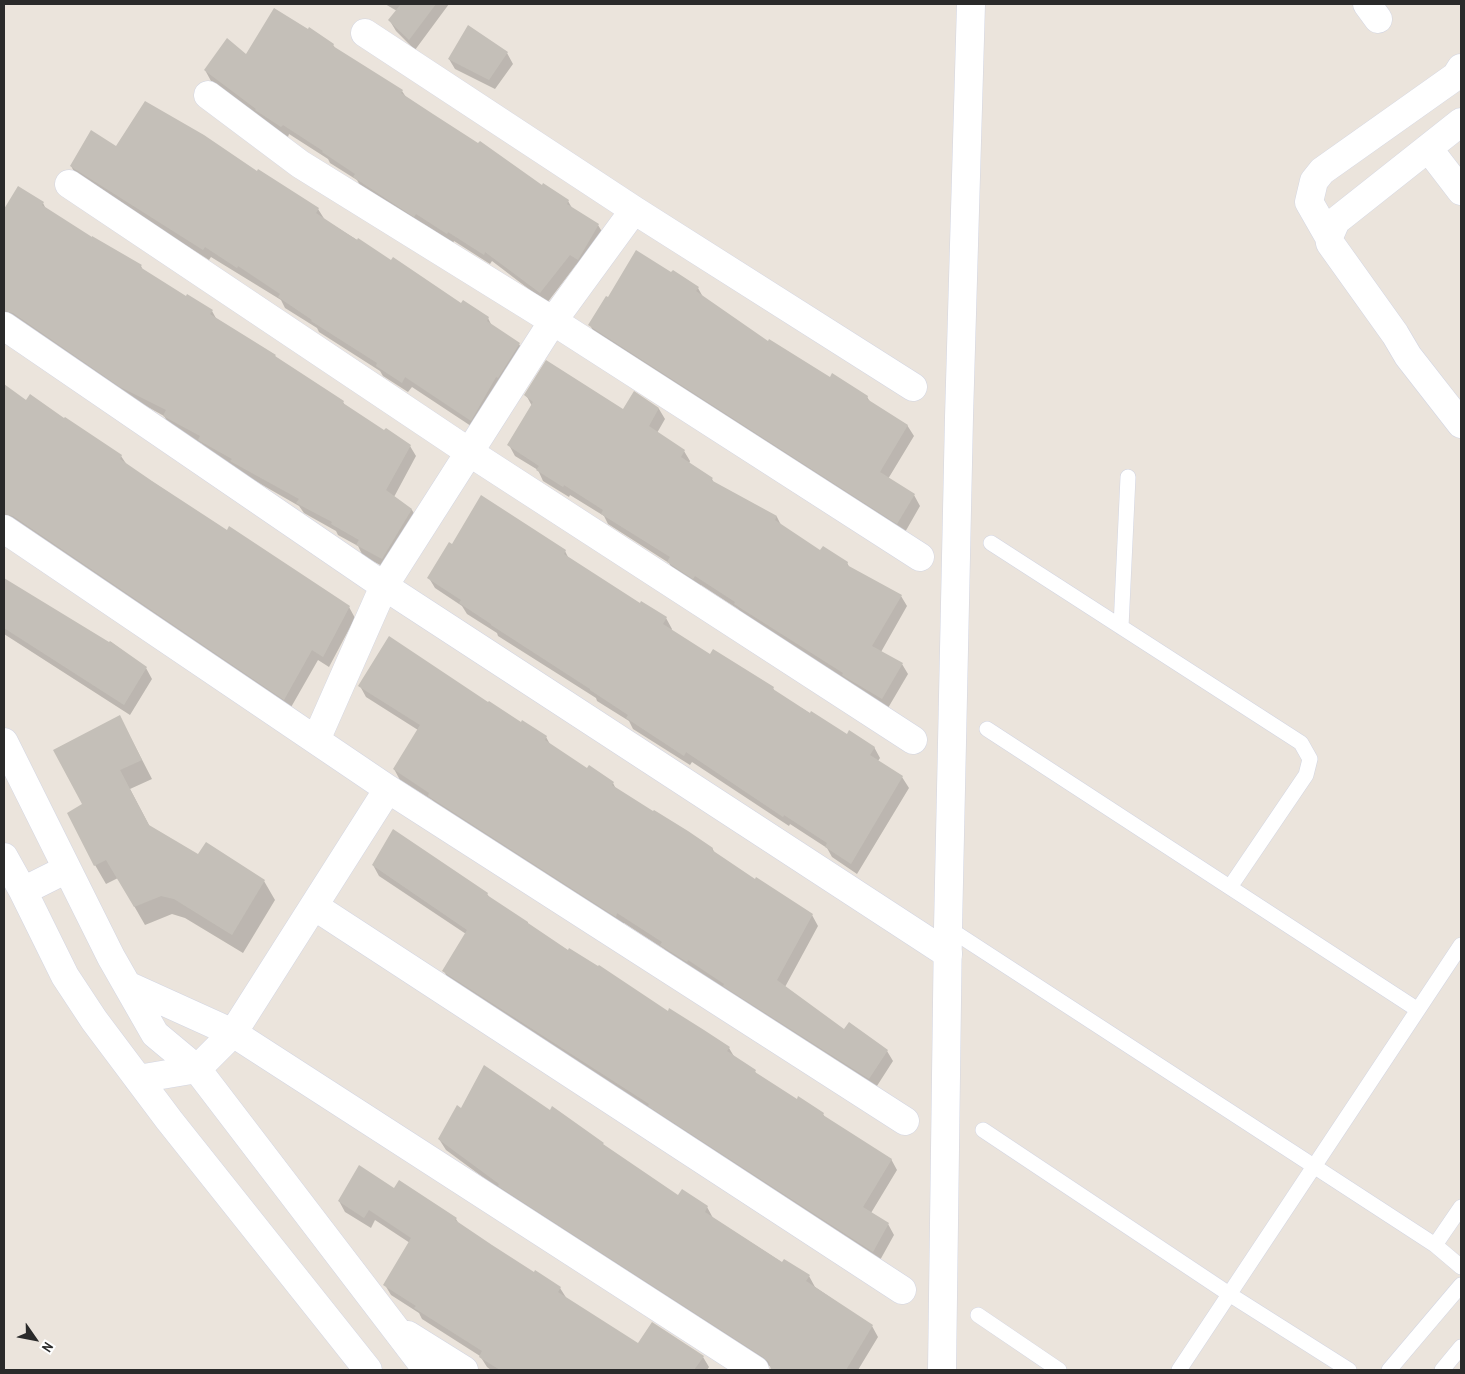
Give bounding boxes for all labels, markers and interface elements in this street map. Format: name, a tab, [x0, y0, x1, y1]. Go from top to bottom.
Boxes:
north arrow	[10, 1314, 60, 1364]
text: N	[38, 1339, 57, 1356]

